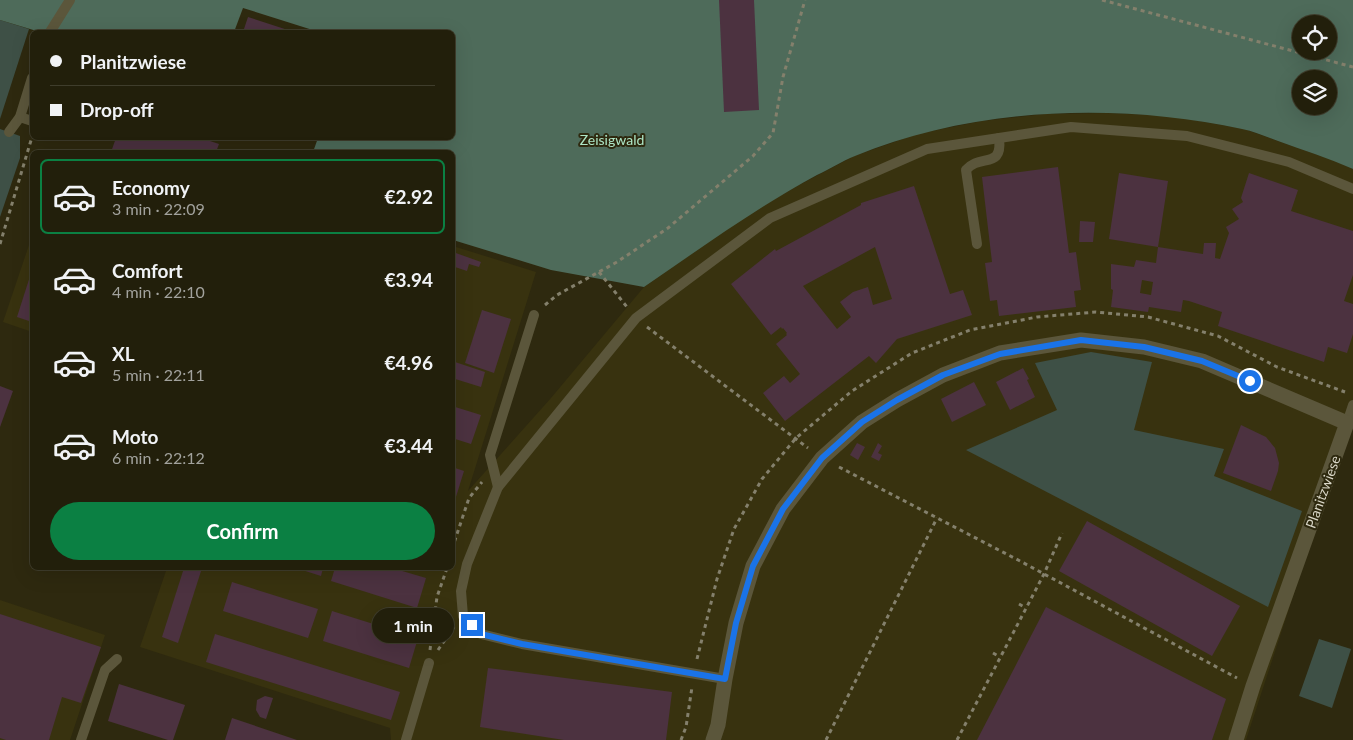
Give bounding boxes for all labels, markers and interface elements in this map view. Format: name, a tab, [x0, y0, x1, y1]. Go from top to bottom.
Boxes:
map controls	[1292, 15, 1337, 115]
button: locate	[1292, 15, 1337, 60]
text: Planitzwiese	[80, 50, 186, 73]
button: layers	[1292, 70, 1337, 115]
text: Drop-off	[80, 98, 154, 121]
park label: Zeisigwald	[580, 131, 644, 148]
icon: car	[52, 174, 97, 219]
text: Economy	[112, 176, 190, 199]
text: €2.92	[384, 185, 433, 208]
text: 3 min · 22:09	[112, 199, 205, 218]
icon: car	[52, 257, 97, 302]
text: Comfort	[112, 259, 183, 282]
text: €3.94	[384, 268, 433, 291]
text: 4 min · 22:10	[112, 282, 205, 301]
icon: car	[52, 340, 97, 385]
text: XL	[112, 342, 135, 365]
text: €4.96	[384, 351, 433, 374]
text: 5 min · 22:11	[112, 365, 205, 384]
route start	[1239, 370, 1261, 392]
icon: car	[52, 423, 97, 468]
text: Moto	[112, 425, 158, 448]
text: €3.44	[384, 434, 433, 457]
text: 6 min · 22:12	[112, 448, 205, 467]
street label: Planitzwiese	[1301, 453, 1344, 531]
button: Confirm	[50, 502, 435, 560]
callout: 1 min	[372, 608, 454, 642]
route end	[461, 614, 483, 636]
text: 1 min	[393, 616, 433, 635]

